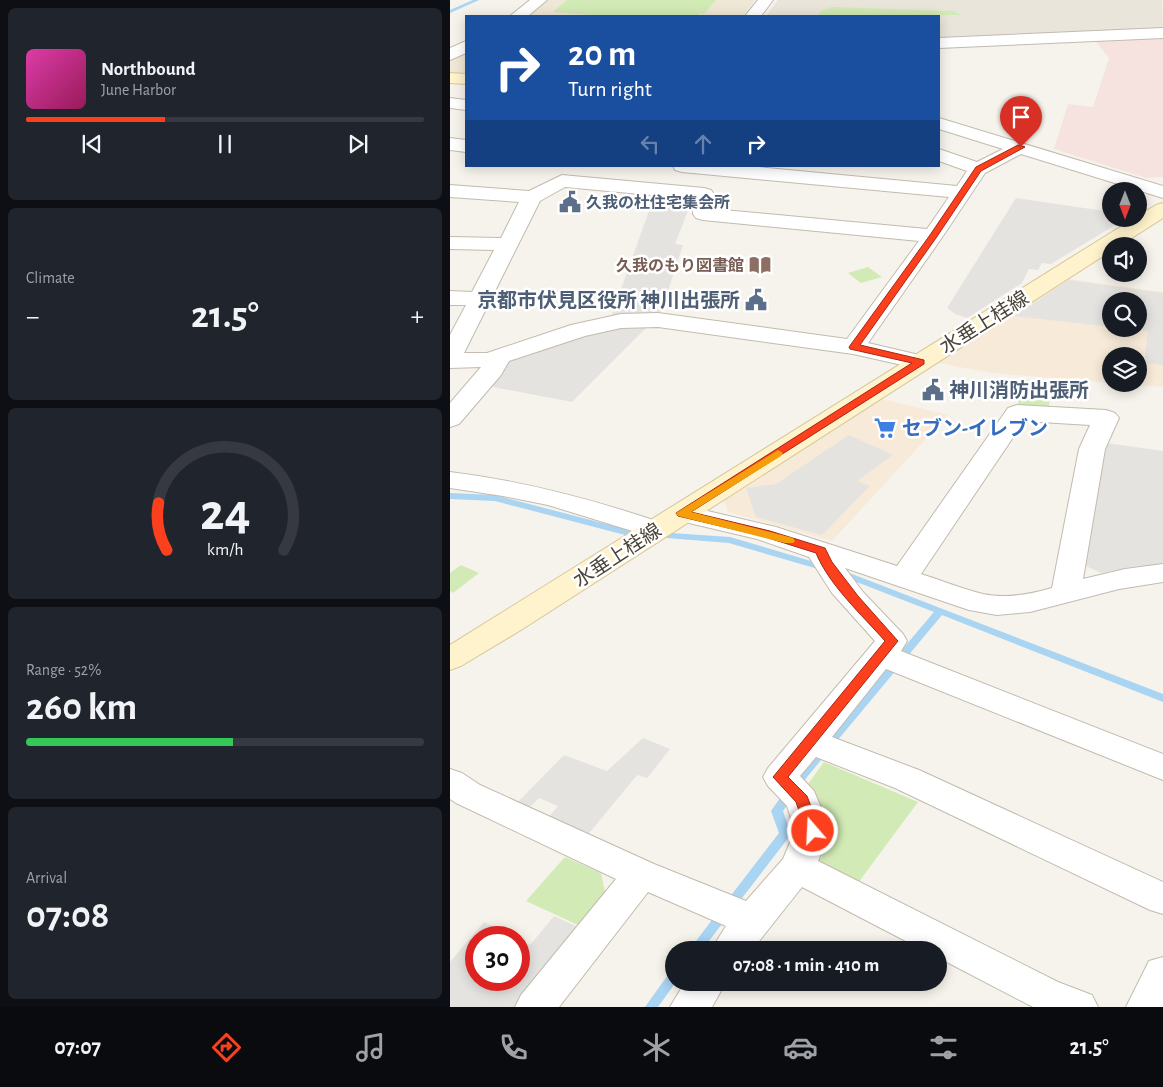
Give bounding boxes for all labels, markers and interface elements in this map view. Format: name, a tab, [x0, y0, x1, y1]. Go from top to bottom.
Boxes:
icon: right	[485, 35, 550, 100]
text: 20 m	[568, 37, 636, 72]
text: Northbound	[101, 60, 196, 79]
text: Turn right	[568, 78, 652, 100]
text: June Harbor	[101, 82, 176, 98]
pin	[1000, 96, 1042, 147]
icon: arrive	[1007, 103, 1035, 131]
icon: previous	[78, 130, 106, 158]
icon: pause	[211, 130, 239, 158]
icon: next	[344, 130, 372, 158]
icon: left	[636, 130, 664, 158]
icon: ahead	[689, 130, 717, 158]
icon: right	[742, 130, 770, 158]
north arrow	[1102, 182, 1148, 228]
map controls	[1102, 182, 1147, 392]
public building icon: 久我の杜住宅集会所	[557, 189, 583, 215]
place label: 久我の杜住宅集会所	[586, 194, 730, 211]
button: sound	[1102, 237, 1147, 282]
library icon: 久我のもり図書館	[747, 252, 773, 278]
place label: 久我のもり図書館	[616, 257, 744, 274]
text: Climate	[26, 270, 75, 286]
street label: 水垂上桂線	[936, 286, 1032, 358]
public building icon: 京都市伏見区役所 神川出張所	[743, 287, 769, 313]
place label: 京都市伏見区役所 神川出張所	[477, 289, 740, 311]
button: search	[1102, 292, 1147, 337]
text: 21.5°	[191, 297, 259, 335]
text: −	[26, 303, 39, 331]
text: +	[411, 303, 424, 331]
button: layers	[1102, 347, 1147, 392]
public building icon: 神川消防出張所	[920, 377, 946, 403]
place label: 神川消防出張所	[949, 379, 1089, 401]
supermarket icon: セブン-イレブン	[872, 415, 898, 441]
place label: セブン-イレブン	[902, 417, 1048, 439]
text: 24	[200, 487, 250, 539]
street label: 水垂上桂線	[569, 519, 665, 591]
text: km/h	[207, 541, 243, 559]
text: Range · 52%	[26, 662, 101, 678]
text: 260 km	[26, 689, 137, 727]
position arrow	[786, 804, 838, 856]
text: Arrival	[26, 870, 67, 886]
text: 07:08	[26, 897, 109, 935]
speed limit sign: 30	[465, 926, 530, 991]
text: 07:08 · 1 min · 410 m	[733, 956, 879, 975]
icon: directions	[209, 1030, 244, 1065]
icon: music	[353, 1030, 388, 1065]
icon: phone	[496, 1030, 531, 1065]
icon: climate	[639, 1030, 674, 1065]
icon: car	[783, 1030, 818, 1065]
icon: filters	[926, 1030, 961, 1065]
text: 07:07	[54, 1036, 101, 1058]
text: 21.5°	[1069, 1036, 1109, 1058]

